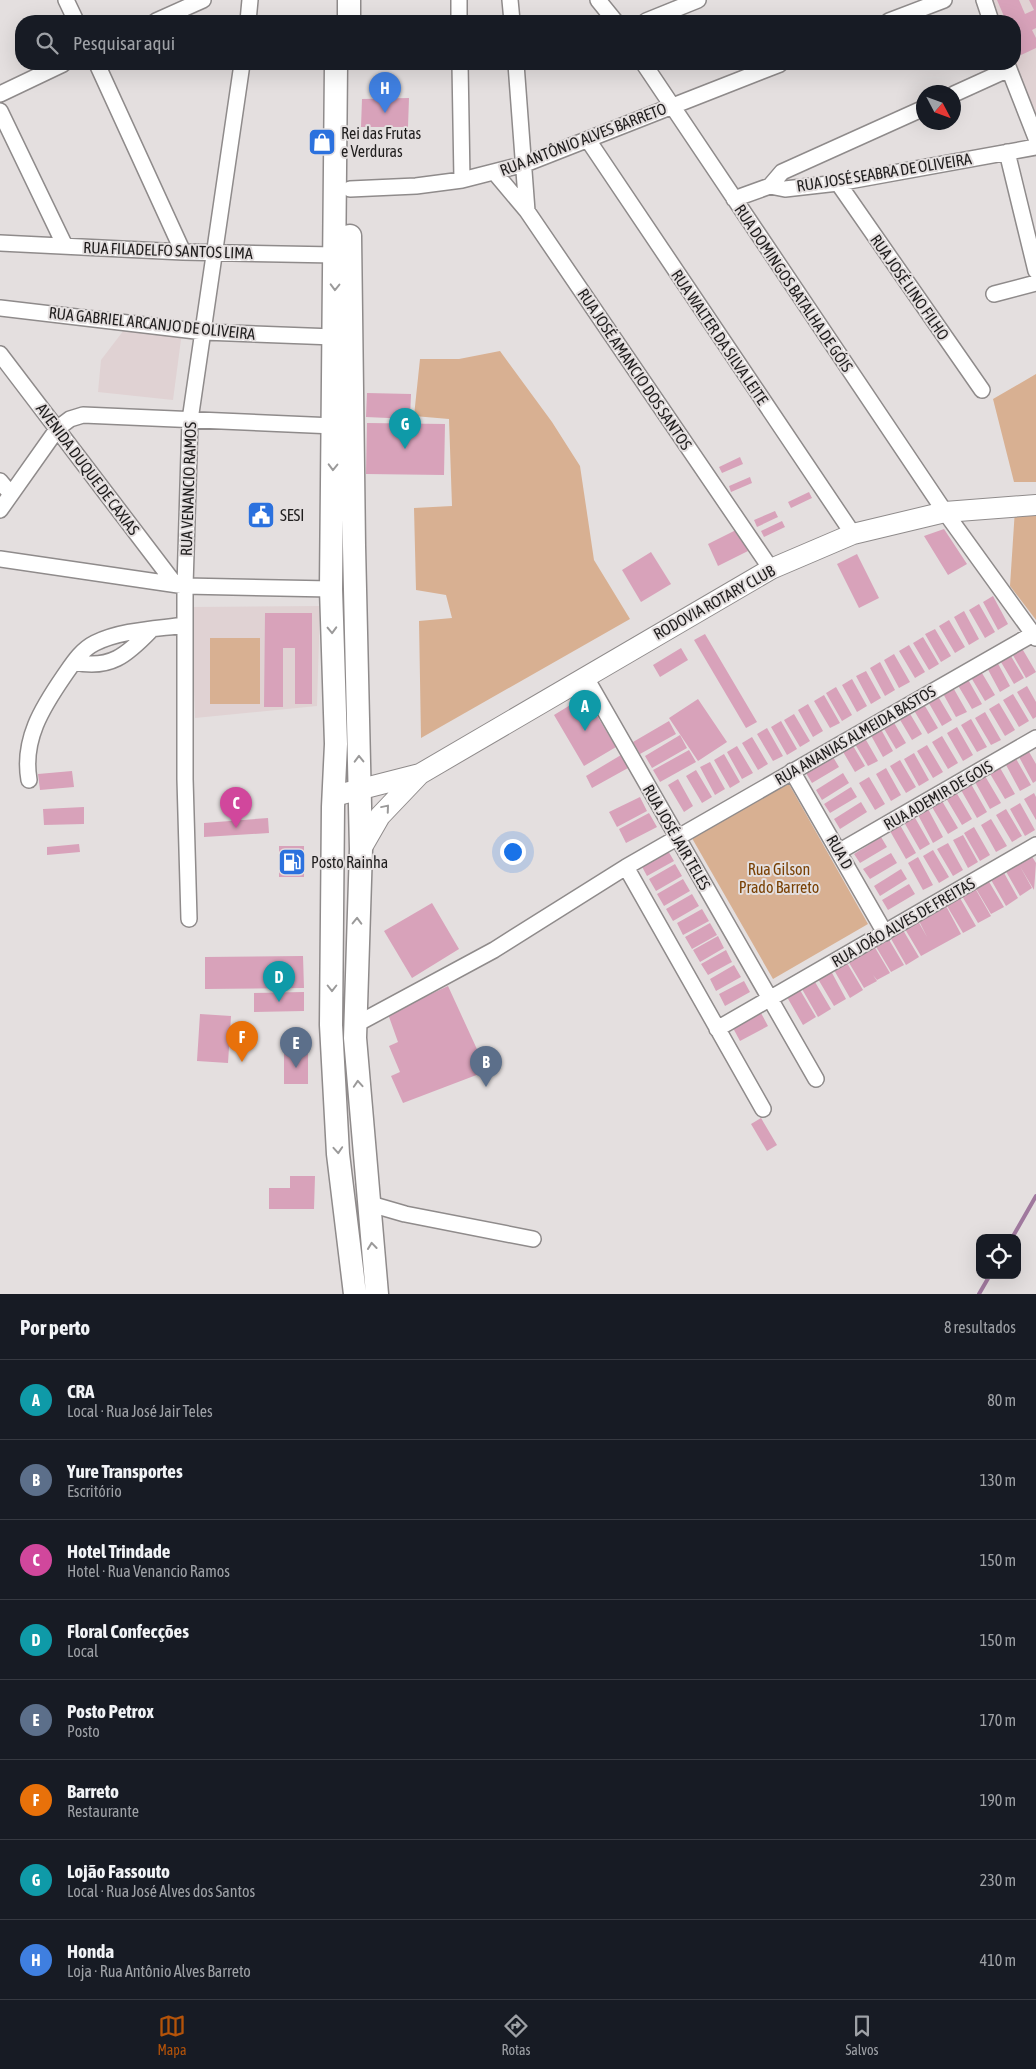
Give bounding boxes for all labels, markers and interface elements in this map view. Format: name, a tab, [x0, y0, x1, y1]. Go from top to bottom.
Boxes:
search box	[15, 15, 1021, 70]
icon: search	[33, 29, 61, 57]
text: Pesquisar aqui	[73, 32, 175, 54]
pin: H	[369, 72, 401, 113]
north arrow	[916, 85, 961, 130]
street label: RUA ANTÔNIO ALVES BARRETO	[497, 99, 669, 179]
place label: Rei das Frutas e Verduras	[341, 124, 422, 160]
shop icon: Rei das Frutas e Verduras	[307, 127, 337, 157]
street label: RUA JOSÉ SEABRA DE OLIVEIRA	[795, 149, 973, 195]
street label: RUA DOMINGOS BATALHA DE GÓIS	[731, 201, 857, 375]
street label: RUA JOSÉ LINO FILHO	[867, 231, 953, 343]
street label: RUA FILADELFO SANTOS LIMA	[83, 238, 253, 262]
street label: RUA WALTER DA SILVA LEITE	[668, 266, 772, 408]
one-way arrow	[330, 284, 340, 292]
street label: RUA JOSÉ AMANCIO DOS SANTOS	[574, 285, 696, 453]
street label: RUA GABRIEL ARCANJO DE OLIVEIRA	[48, 303, 256, 343]
street label: AVENIDA DUQUE DE CAXIAS	[33, 400, 143, 538]
pin: G	[389, 408, 421, 449]
street label: RUA VENANCIO RAMOS	[177, 421, 199, 556]
one-way arrow	[328, 464, 338, 472]
public building icon: SESI	[246, 500, 276, 530]
place label: SESI	[280, 506, 304, 524]
street label: RODOVIA ROTARY CLUB	[650, 561, 778, 643]
one-way arrow	[327, 626, 338, 634]
street label: RUA ANANIAS ALMEIDA BASTOS	[772, 681, 939, 788]
pin: A	[569, 690, 601, 731]
one-way arrow	[354, 755, 364, 762]
street label: RUA ADEMIR DE GOIS	[880, 756, 996, 833]
street label: RUA JOSÉ JAIR TELES	[640, 781, 715, 893]
pin: C	[220, 787, 252, 828]
one-way arrow	[381, 805, 390, 814]
street label: RUA D	[823, 832, 857, 872]
your location	[500, 839, 526, 865]
fuel station icon: Posto Rainha	[277, 847, 307, 877]
place label: Posto Rainha	[311, 853, 388, 871]
park label: Rua Gilson Prado Barreto	[739, 860, 819, 896]
street label: RUA JOÃO ALVES DE FREITAS	[828, 873, 978, 970]
one-way arrow	[352, 917, 362, 925]
pin: D	[263, 961, 295, 1002]
one-way arrow	[327, 984, 337, 992]
pin: F	[226, 1021, 258, 1062]
pin: E	[280, 1027, 312, 1068]
pin: B	[470, 1046, 502, 1087]
one-way arrow	[353, 1079, 364, 1087]
one-way arrow	[333, 1147, 344, 1155]
map controls	[976, 1234, 1021, 1279]
button: locate	[976, 1234, 1021, 1279]
one-way arrow	[367, 1241, 378, 1249]
text: Por perto	[20, 1315, 90, 1339]
text: 8 resultados	[944, 1318, 1016, 1336]
text: CRA	[67, 1380, 94, 1402]
text: A	[32, 1391, 40, 1409]
text: 80 m	[987, 1391, 1016, 1409]
text: Local · Rua José Jair Teles	[67, 1402, 213, 1420]
text: Yure Transportes	[67, 1460, 183, 1482]
text: B	[32, 1471, 40, 1489]
text: 130 m	[980, 1471, 1016, 1489]
text: Escritório	[67, 1482, 122, 1500]
text: Hotel Trindade	[67, 1540, 170, 1562]
text: C	[32, 1551, 40, 1569]
text: 150 m	[980, 1551, 1016, 1569]
text: Hotel · Rua Venancio Ramos	[67, 1562, 230, 1580]
text: Floral Confecções	[67, 1620, 189, 1642]
text: D	[32, 1631, 40, 1649]
text: 150 m	[980, 1631, 1016, 1649]
text: Local	[67, 1642, 98, 1660]
text: Posto Petrox	[67, 1700, 154, 1722]
text: E	[33, 1711, 39, 1729]
text: 170 m	[980, 1711, 1016, 1729]
text: Posto	[67, 1722, 100, 1740]
text: Barreto	[67, 1780, 119, 1802]
text: F	[33, 1791, 39, 1809]
text: 190 m	[980, 1791, 1016, 1809]
text: Restaurante	[67, 1802, 139, 1820]
text: Lojão Fassouto	[67, 1860, 170, 1882]
text: G	[32, 1871, 40, 1889]
text: 230 m	[980, 1871, 1016, 1889]
text: Local · Rua José Alves dos Santos	[67, 1882, 255, 1900]
text: Honda	[67, 1940, 114, 1962]
text: H	[31, 1951, 41, 1969]
text: 410 m	[980, 1951, 1016, 1969]
text: Loja · Rua Antônio Alves Barreto	[67, 1962, 251, 1980]
tab: Mapa	[157, 2012, 187, 2058]
tab: Rotas	[501, 2012, 530, 2058]
tab: Salvos	[845, 2012, 879, 2058]

